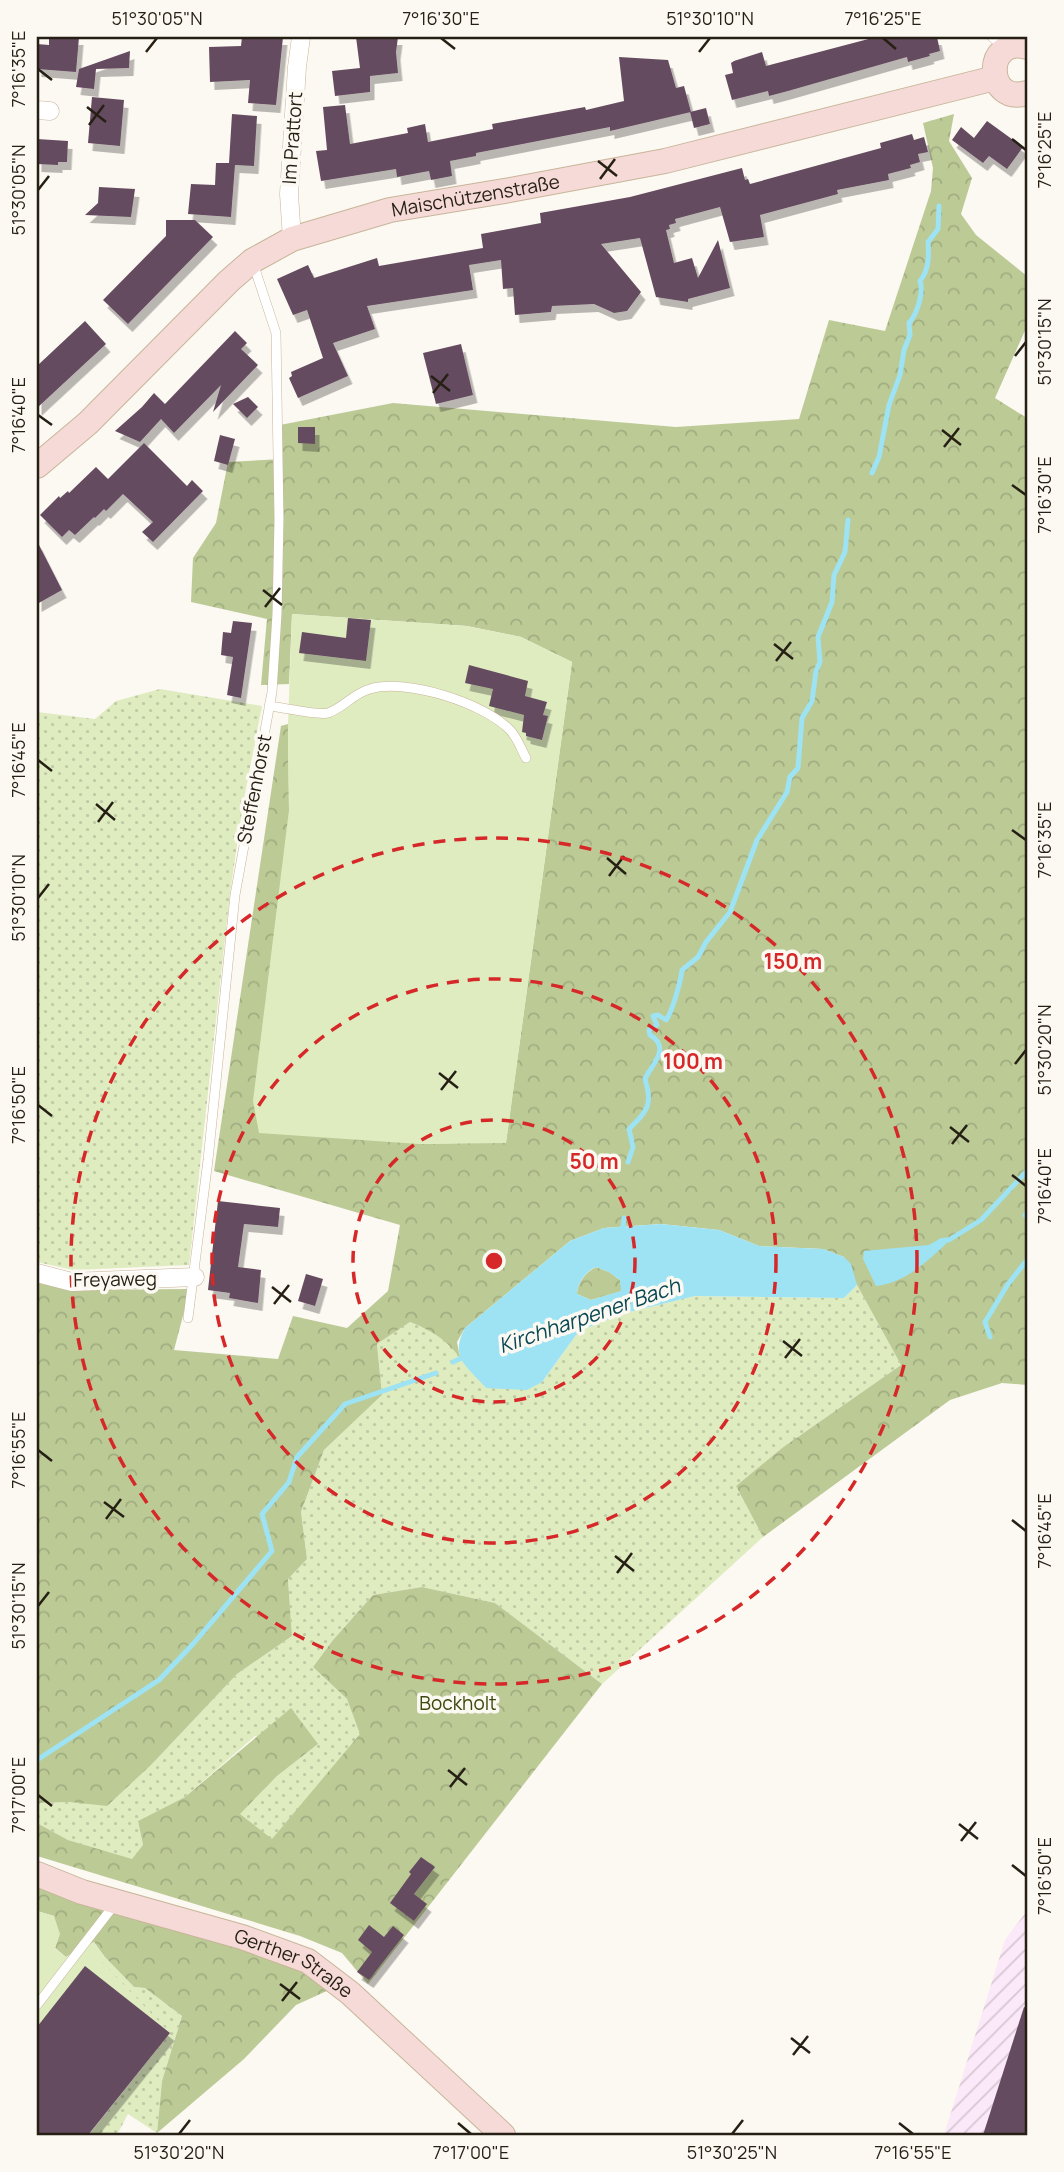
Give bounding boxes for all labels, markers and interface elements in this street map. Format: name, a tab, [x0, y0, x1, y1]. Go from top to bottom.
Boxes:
text: 51°30'05"N	[111, 6, 203, 30]
text: 7°16'30"E	[402, 6, 480, 30]
text: 51°30'10"N	[666, 6, 754, 30]
text: 7°16'25"E	[844, 6, 922, 30]
text: 7°16'35"E	[6, 31, 30, 107]
street label: Im Prattort	[276, 91, 308, 185]
text: 7°16'25"E	[1032, 111, 1056, 189]
text: 51°30'05"N	[6, 144, 30, 236]
street label: Maischützenstraße	[390, 168, 562, 223]
text: 51°30'15"N	[1032, 298, 1056, 386]
text: 7°16'40"E	[6, 377, 30, 453]
text: 7°16'30"E	[1032, 456, 1056, 534]
text: 7°16'45"E	[6, 722, 30, 798]
street label: Steffenhorst	[231, 732, 277, 846]
text: 7°16'35"E	[1032, 802, 1056, 878]
text: 51°30'10"N	[6, 854, 30, 942]
text: 150 m	[764, 947, 822, 975]
text: 51°30'20"N	[1032, 1005, 1056, 1095]
text: 100 m	[663, 1047, 723, 1075]
text: 7°16'50"E	[6, 1066, 30, 1144]
text: 50 m	[569, 1147, 619, 1175]
text: 7°16'40"E	[1032, 1148, 1056, 1224]
centre of rings	[482, 1249, 506, 1273]
street label: Freyaweg	[73, 1265, 157, 1293]
water label: Kirchharpener Bach	[495, 1270, 685, 1359]
text: 7°16'55"E	[6, 1411, 30, 1489]
text: 7°16'45"E	[1032, 1493, 1056, 1569]
text: 51°30'15"N	[6, 1562, 30, 1650]
park label: Bockholt	[419, 1690, 497, 1716]
text: 7°17'00"E	[6, 1757, 30, 1833]
text: 7°16'50"E	[1032, 1837, 1056, 1915]
street label: Gerther Straße	[232, 1923, 358, 2004]
text: 51°30'20"N	[134, 2140, 224, 2164]
text: 7°17'00"E	[433, 2140, 509, 2164]
text: 51°30'25"N	[687, 2140, 777, 2164]
text: 7°16'55"E	[874, 2140, 952, 2164]

